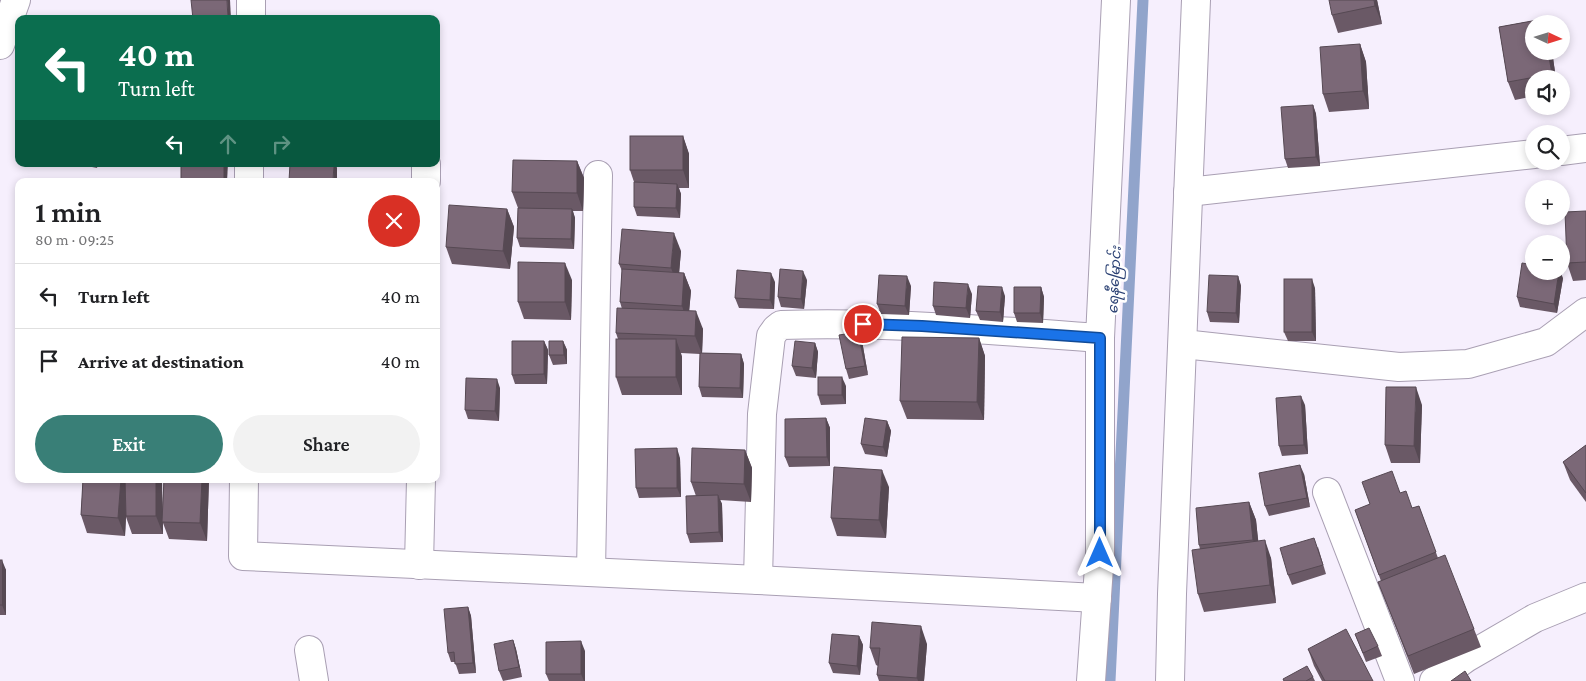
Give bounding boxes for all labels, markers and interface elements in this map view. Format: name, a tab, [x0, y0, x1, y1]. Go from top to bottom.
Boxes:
north arrow	[1525, 15, 1570, 60]
map controls	[1525, 15, 1570, 280]
icon: left	[35, 35, 100, 100]
text: 40 m	[118, 35, 195, 74]
button: sound	[1525, 70, 1570, 115]
text: Turn left	[118, 76, 195, 101]
button: search	[1525, 125, 1570, 170]
icon: left	[161, 130, 189, 158]
icon: ahead	[214, 130, 242, 158]
icon: right	[267, 130, 295, 158]
button: +	[1525, 180, 1570, 225]
text: 1 min	[35, 195, 102, 228]
button: close	[368, 195, 420, 247]
text: 80 m · 09:25	[35, 231, 114, 248]
button: −	[1525, 235, 1570, 280]
water label: ရေနီမြောင်း	[1102, 244, 1128, 315]
icon: left	[35, 282, 63, 310]
text: Turn left	[78, 286, 150, 307]
text: 40 m	[381, 286, 420, 307]
pin	[842, 303, 884, 345]
icon: arrive	[849, 310, 877, 338]
icon: arrive	[35, 347, 63, 375]
text: Arrive at destination	[78, 351, 244, 372]
text: 40 m	[381, 351, 420, 372]
button: Exit	[35, 415, 223, 473]
button: Share	[233, 415, 420, 473]
position arrow	[1073, 526, 1125, 578]

